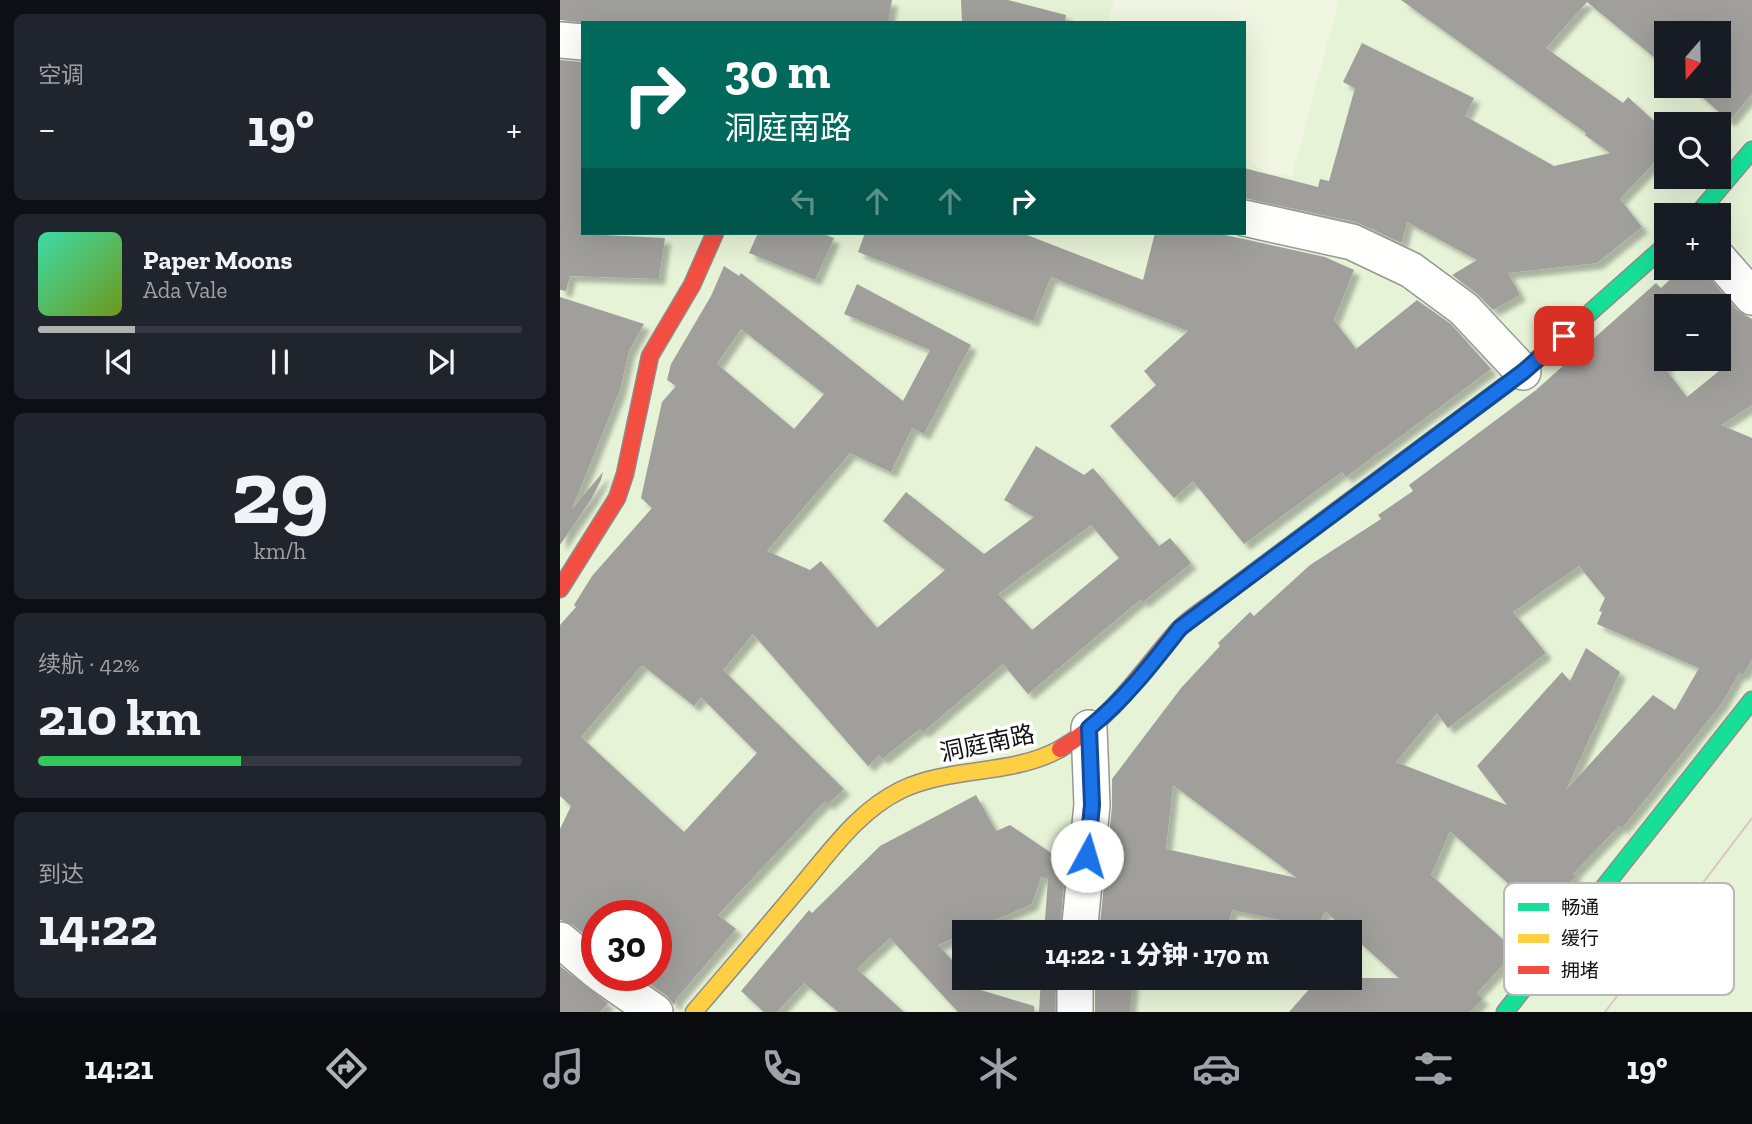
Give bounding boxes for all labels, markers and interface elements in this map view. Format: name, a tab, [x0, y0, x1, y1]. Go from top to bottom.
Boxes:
north arrow	[1654, 21, 1731, 98]
map controls	[1654, 21, 1731, 371]
text: 30 m	[724, 42, 830, 101]
icon: right	[609, 49, 700, 140]
text: 空调	[38, 61, 84, 89]
text: 19°	[247, 97, 314, 159]
text: −	[38, 106, 56, 152]
text: +	[506, 106, 522, 152]
text: 洞庭南路	[724, 109, 852, 147]
button: search	[1654, 112, 1731, 189]
icon: left	[785, 182, 823, 220]
icon: ahead	[858, 182, 896, 220]
icon: ahead	[931, 182, 969, 220]
icon: right	[1004, 182, 1042, 220]
button: +	[1654, 203, 1731, 280]
text: Paper Moons	[143, 244, 292, 276]
text: Ada Vale	[143, 276, 227, 304]
button: −	[1654, 294, 1731, 371]
pin	[1534, 306, 1594, 366]
icon: arrive	[1545, 317, 1583, 355]
icon: previous	[100, 343, 138, 381]
icon: pause	[261, 343, 299, 381]
icon: next	[422, 343, 460, 381]
text: 29	[231, 437, 329, 546]
text: km/h	[254, 537, 306, 565]
text: 续航 · 42%	[38, 650, 140, 678]
text: 210 km	[38, 686, 201, 748]
street label: 洞庭南路	[937, 719, 1037, 767]
position arrow	[1050, 819, 1124, 893]
text: 到达	[38, 860, 84, 888]
legend	[1504, 883, 1734, 995]
text: 14:22	[38, 896, 157, 958]
text: 畅通	[1561, 896, 1599, 919]
speed limit sign: 30	[581, 900, 672, 991]
text: 缓行	[1561, 927, 1599, 950]
text: 14:22 · 1 分钟 · 170 m	[1045, 939, 1269, 971]
text: 拥堵	[1561, 959, 1599, 982]
icon: directions	[322, 1044, 371, 1093]
icon: music	[539, 1044, 588, 1093]
icon: phone	[757, 1044, 806, 1093]
icon: climate	[974, 1044, 1023, 1093]
icon: car	[1192, 1044, 1241, 1093]
icon: filters	[1409, 1044, 1458, 1093]
text: 14:21	[84, 1049, 153, 1087]
text: 19°	[1626, 1049, 1668, 1087]

